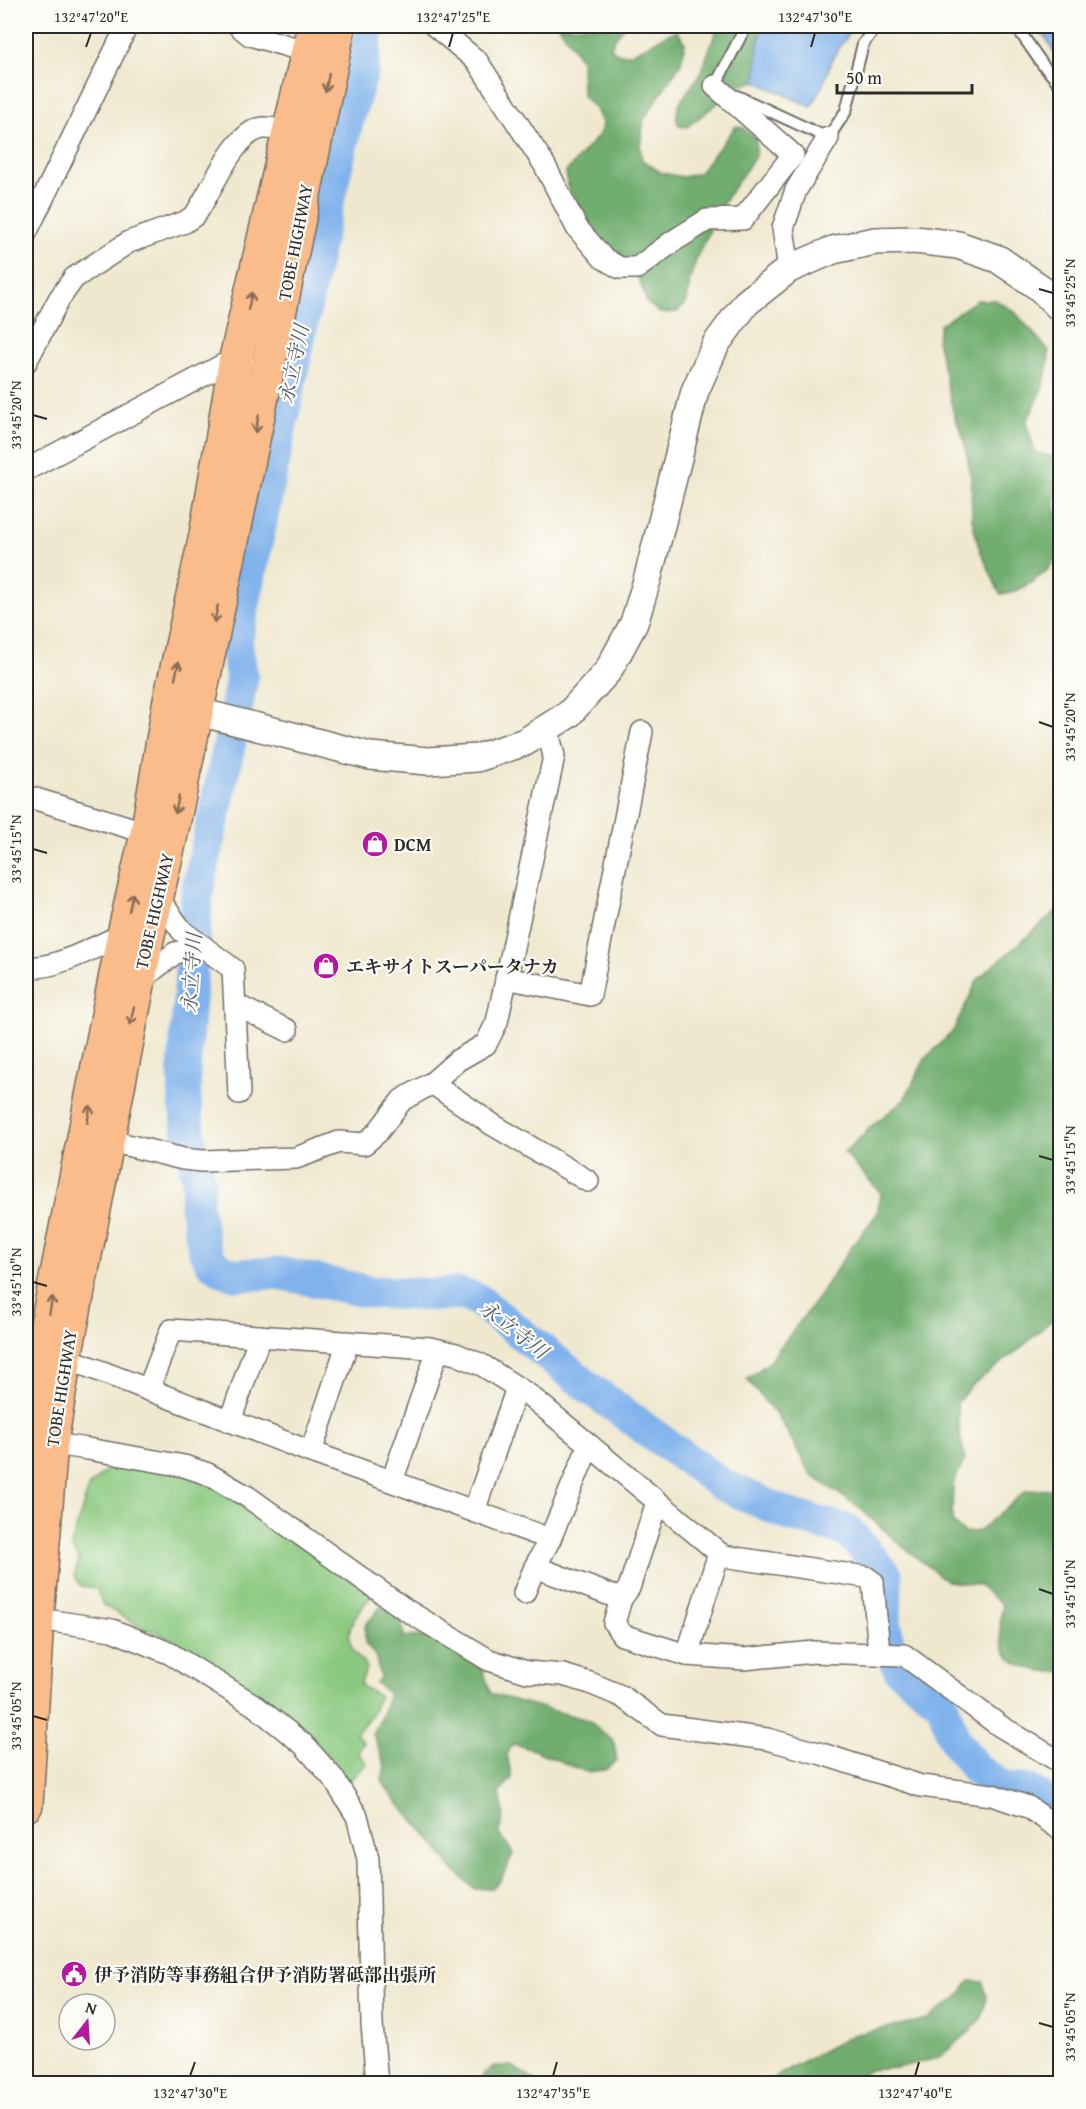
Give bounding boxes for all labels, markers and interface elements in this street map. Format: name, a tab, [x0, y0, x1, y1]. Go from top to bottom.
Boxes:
text: 132°47'20"E	[54, 6, 128, 27]
text: 132°47'25"E	[416, 6, 490, 27]
text: 132°47'30"E	[778, 6, 852, 27]
scale bar	[837, 57, 972, 95]
text: 50 m	[846, 64, 882, 91]
one-way arrow	[321, 73, 332, 92]
street label: TOBE HIGHWAY	[270, 181, 320, 303]
text: 33°45'25"N	[1059, 258, 1080, 327]
one-way arrow	[244, 292, 256, 311]
water label: 永立寺川	[271, 320, 316, 406]
text: 33°45'20"N	[5, 380, 26, 449]
one-way arrow	[251, 413, 262, 433]
one-way arrow	[210, 604, 221, 623]
one-way arrow	[172, 661, 183, 680]
text: 33°45'20"N	[1059, 692, 1080, 761]
one-way arrow	[171, 795, 182, 815]
text: 33°45'15"N	[5, 814, 26, 883]
shop icon: DCM	[360, 829, 390, 859]
place label: DCM	[394, 831, 431, 858]
street label: TOBE HIGHWAY	[128, 850, 181, 972]
one-way arrow	[126, 893, 137, 912]
water label: 永立寺川	[174, 930, 208, 1014]
shop icon: エキサイトスーパータナカ	[311, 951, 341, 981]
place label: エキサイトスーパータナカ	[346, 953, 558, 980]
one-way arrow	[126, 1006, 137, 1026]
one-way arrow	[84, 1105, 95, 1124]
text: 33°45'15"N	[1059, 1125, 1080, 1194]
text: 33°45'10"N	[5, 1247, 26, 1316]
water label: 永立寺川	[474, 1293, 556, 1366]
one-way arrow	[46, 1296, 57, 1316]
street label: TOBE HIGHWAY	[38, 1327, 84, 1449]
text: 33°45'10"N	[1059, 1559, 1080, 1628]
text: 33°45'05"N	[5, 1681, 26, 1750]
public building icon: 伊予消防等事務組合伊予消防署砥部出張所	[59, 1959, 89, 1989]
place label: 伊予消防等事務組合伊予消防署砥部出張所	[94, 1961, 436, 1988]
north arrow	[57, 1992, 117, 2052]
text: 33°45'05"N	[1059, 1992, 1080, 2061]
text: N	[83, 1995, 100, 2021]
text: 132°47'30"E	[153, 2082, 227, 2103]
text: 132°47'35"E	[516, 2082, 590, 2103]
text: 132°47'40"E	[878, 2082, 952, 2103]

